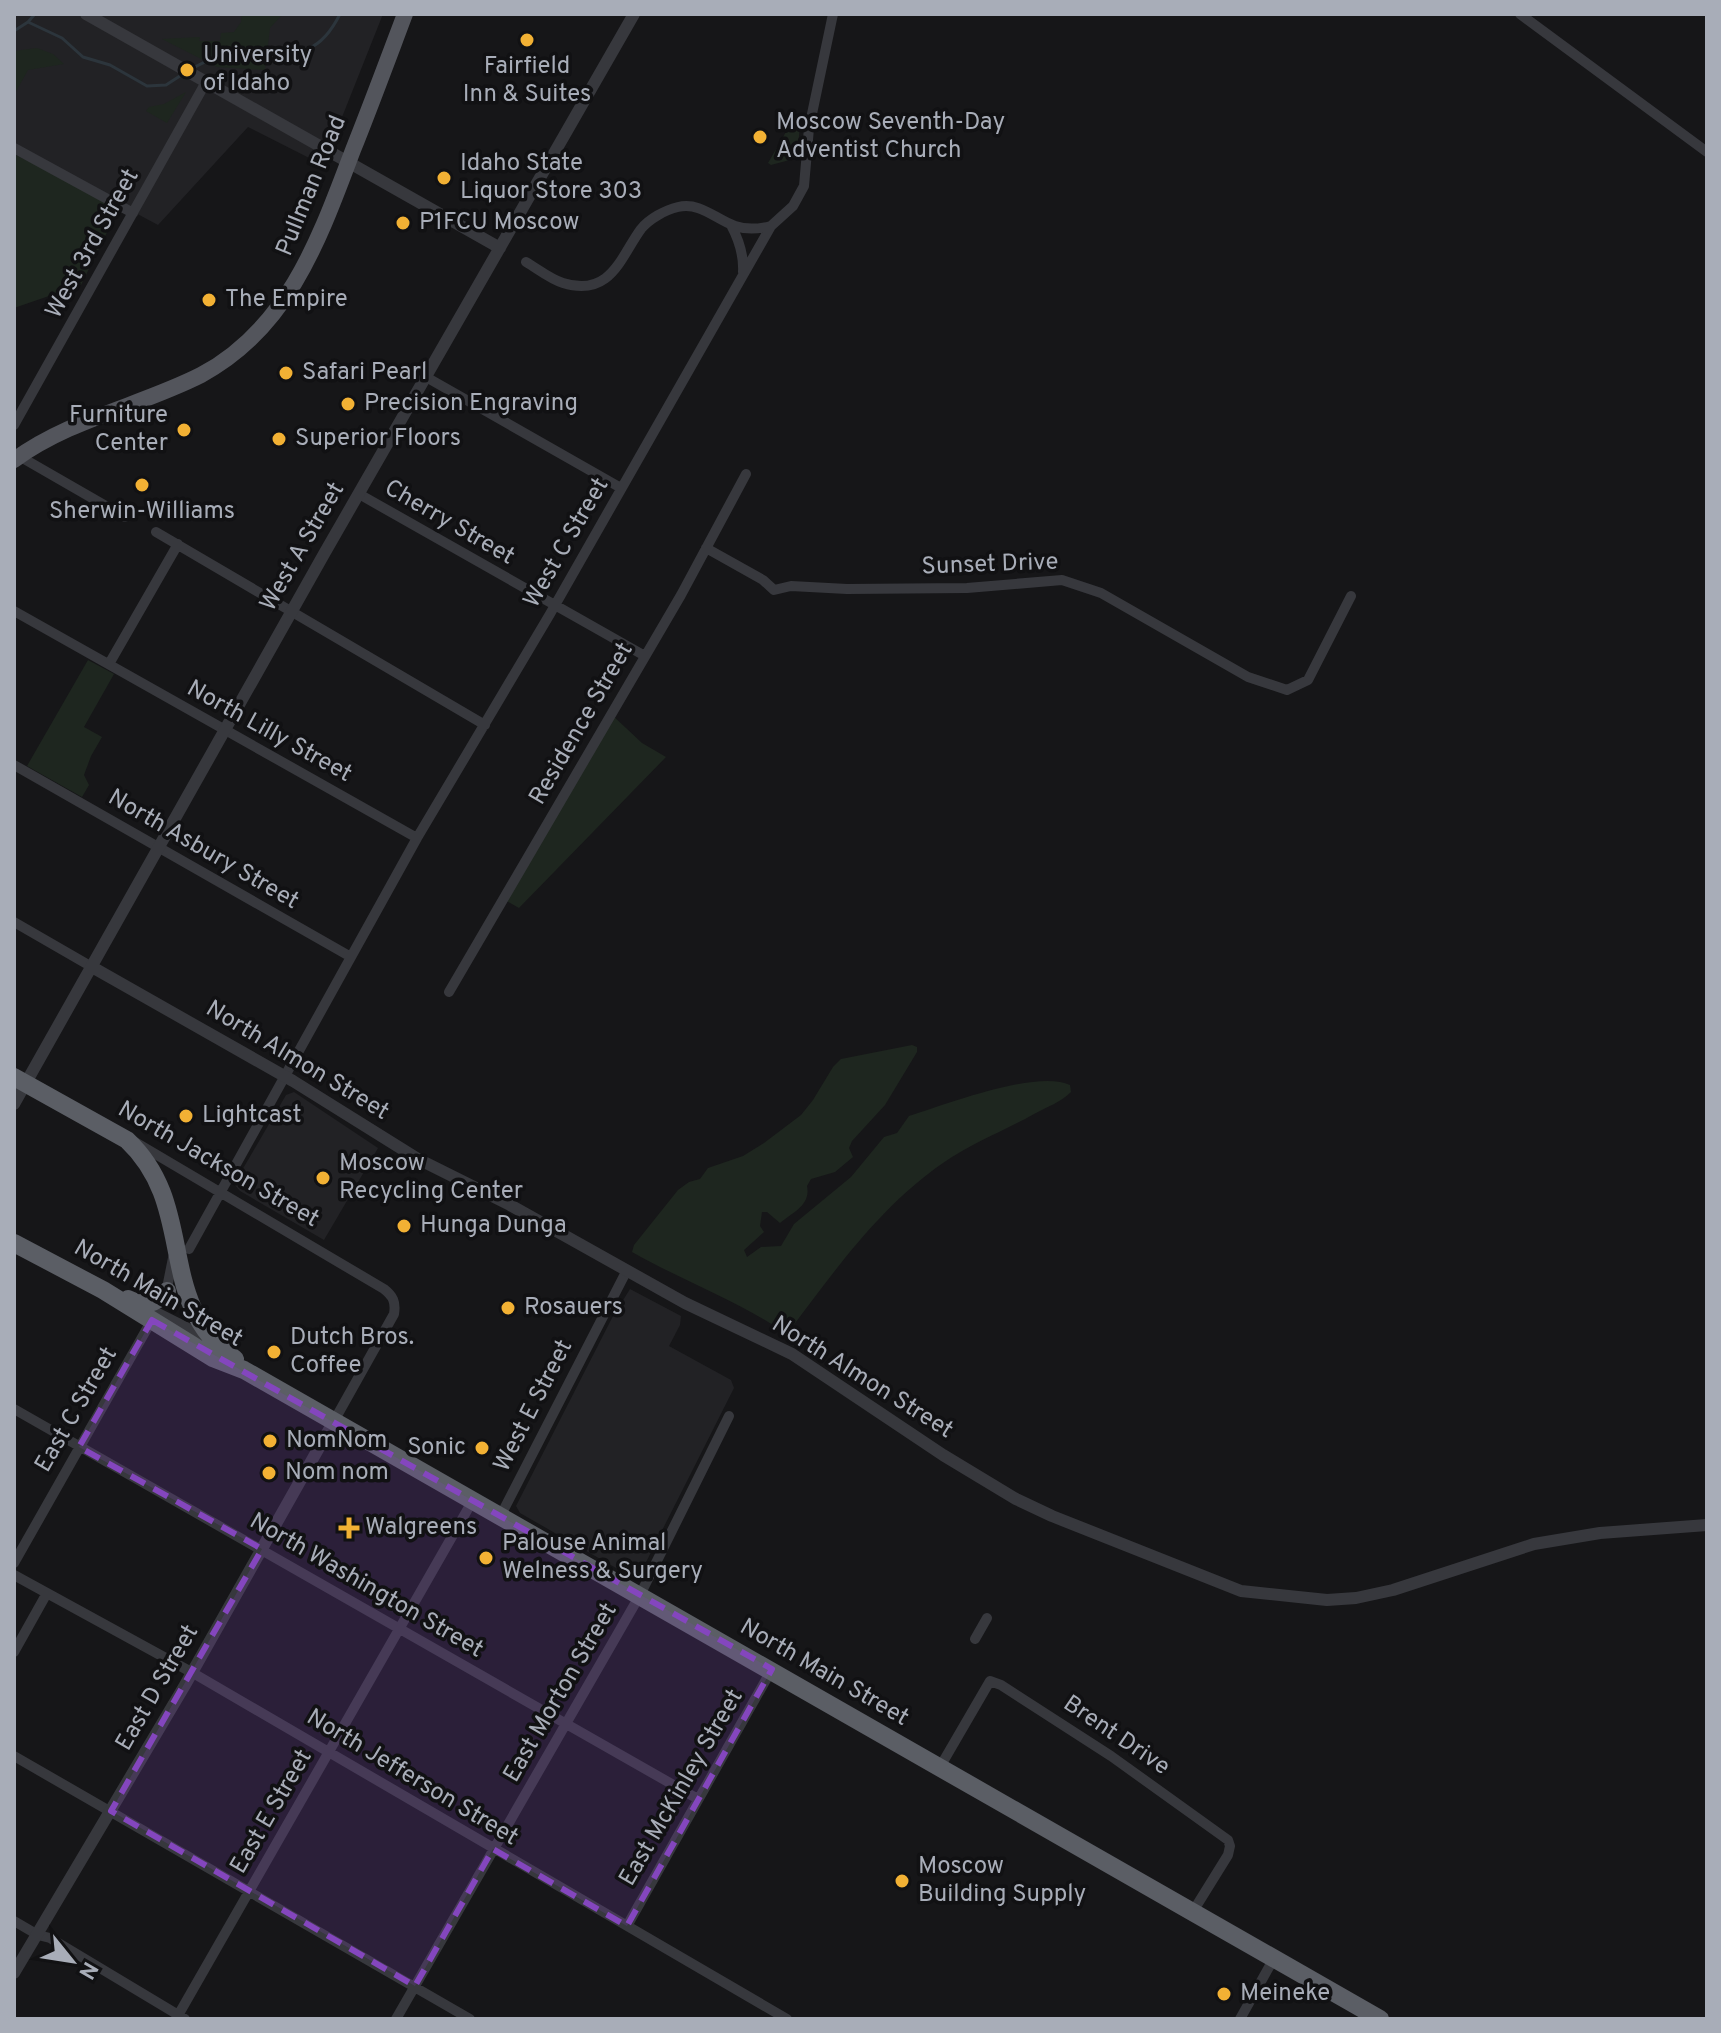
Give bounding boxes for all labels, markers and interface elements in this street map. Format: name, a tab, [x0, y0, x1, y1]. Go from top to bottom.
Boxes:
marker: Fairfield Inn & Suites	[518, 31, 536, 49]
place label: University of Idaho	[203, 41, 312, 99]
place label: Fairfield Inn & Suites	[463, 52, 591, 110]
marker: University of Idaho	[178, 61, 196, 79]
place label: Moscow Seventh-Day Adventist Church	[776, 108, 1005, 166]
street label: Pullman Road	[270, 111, 354, 261]
marker: Moscow Seventh-Day Adventist Church	[751, 128, 769, 146]
place label: Idaho State Liquor Store 303	[460, 149, 642, 207]
street label: West 3rd Street	[40, 164, 146, 324]
marker: Idaho State Liquor Store 303	[435, 169, 453, 187]
place label: P1FCU Moscow	[419, 208, 579, 238]
marker: P1FCU Moscow	[394, 214, 412, 232]
place label: The Empire	[225, 285, 348, 315]
marker: The Empire	[200, 291, 218, 309]
place label: Safari Pearl	[302, 358, 427, 388]
marker: Safari Pearl	[277, 364, 295, 382]
place label: Precision Engraving	[364, 389, 578, 419]
marker: Precision Engraving	[339, 395, 357, 413]
place label: Furniture Center	[69, 401, 168, 459]
marker: Furniture Center	[175, 421, 193, 439]
place label: Superior Floors	[295, 424, 461, 454]
marker: Superior Floors	[270, 430, 288, 448]
street label: West C Street	[518, 473, 616, 613]
street label: Cherry Street	[378, 474, 520, 572]
marker: Sherwin-Williams	[133, 476, 151, 494]
street label: West A Street	[254, 477, 352, 617]
place label: Sherwin-Williams	[49, 497, 235, 527]
street label: Sunset Drive	[921, 548, 1059, 582]
street label: Residence Street	[523, 637, 641, 811]
street label: North Lilly Street	[181, 674, 357, 790]
street label: North Asbury Street	[102, 783, 304, 917]
street label: North Almon Street	[200, 994, 394, 1128]
street label: North Jackson Street	[112, 1095, 324, 1235]
place label: Lightcast	[202, 1101, 301, 1131]
marker: Lightcast	[177, 1107, 195, 1125]
place label: Moscow Recycling Center	[339, 1149, 523, 1207]
marker: Moscow Recycling Center	[314, 1169, 332, 1187]
place label: Hunga Dunga	[420, 1211, 567, 1241]
marker: Hunga Dunga	[395, 1217, 413, 1235]
street label: North Main Street	[68, 1233, 248, 1355]
place label: Rosauers	[524, 1293, 623, 1323]
marker: Rosauers	[499, 1299, 517, 1317]
street label: North Almon Street	[766, 1310, 958, 1446]
place label: Dutch Bros. Coffee	[290, 1323, 414, 1381]
street label: West E Street	[488, 1335, 580, 1477]
street label: East C Street	[29, 1342, 125, 1478]
marker: Dutch Bros. Coffee	[265, 1343, 283, 1361]
place label: NomNom	[286, 1426, 387, 1456]
marker: NomNom	[261, 1432, 279, 1450]
place label: Sonic	[407, 1433, 466, 1463]
marker: Sonic	[473, 1439, 491, 1457]
place label: Nom nom	[285, 1458, 389, 1488]
marker: Nom nom	[260, 1464, 278, 1482]
street label: North Washington Street	[244, 1507, 488, 1665]
place label: Walgreens	[365, 1513, 477, 1543]
marker: Walgreens	[340, 1519, 358, 1537]
place label: Palouse Animal Welness & Surgery	[502, 1529, 703, 1587]
marker: Palouse Animal Welness & Surgery	[477, 1549, 495, 1567]
street label: East Morton Street	[497, 1598, 625, 1788]
street label: North Main Street	[734, 1612, 914, 1734]
street label: East D Street	[110, 1620, 206, 1756]
street label: East McKinley Street	[613, 1684, 751, 1892]
street label: Brent Drive	[1057, 1689, 1175, 1783]
street label: North Jefferson Street	[301, 1703, 523, 1853]
street label: East E Street	[224, 1744, 320, 1880]
place label: Moscow Building Supply	[918, 1852, 1086, 1910]
marker: Moscow Building Supply	[893, 1872, 911, 1890]
north arrow	[32, 1921, 112, 2001]
text: N	[72, 1956, 103, 1983]
place label: Meineke	[1240, 1979, 1330, 2009]
marker: Meineke	[1215, 1985, 1233, 2003]

